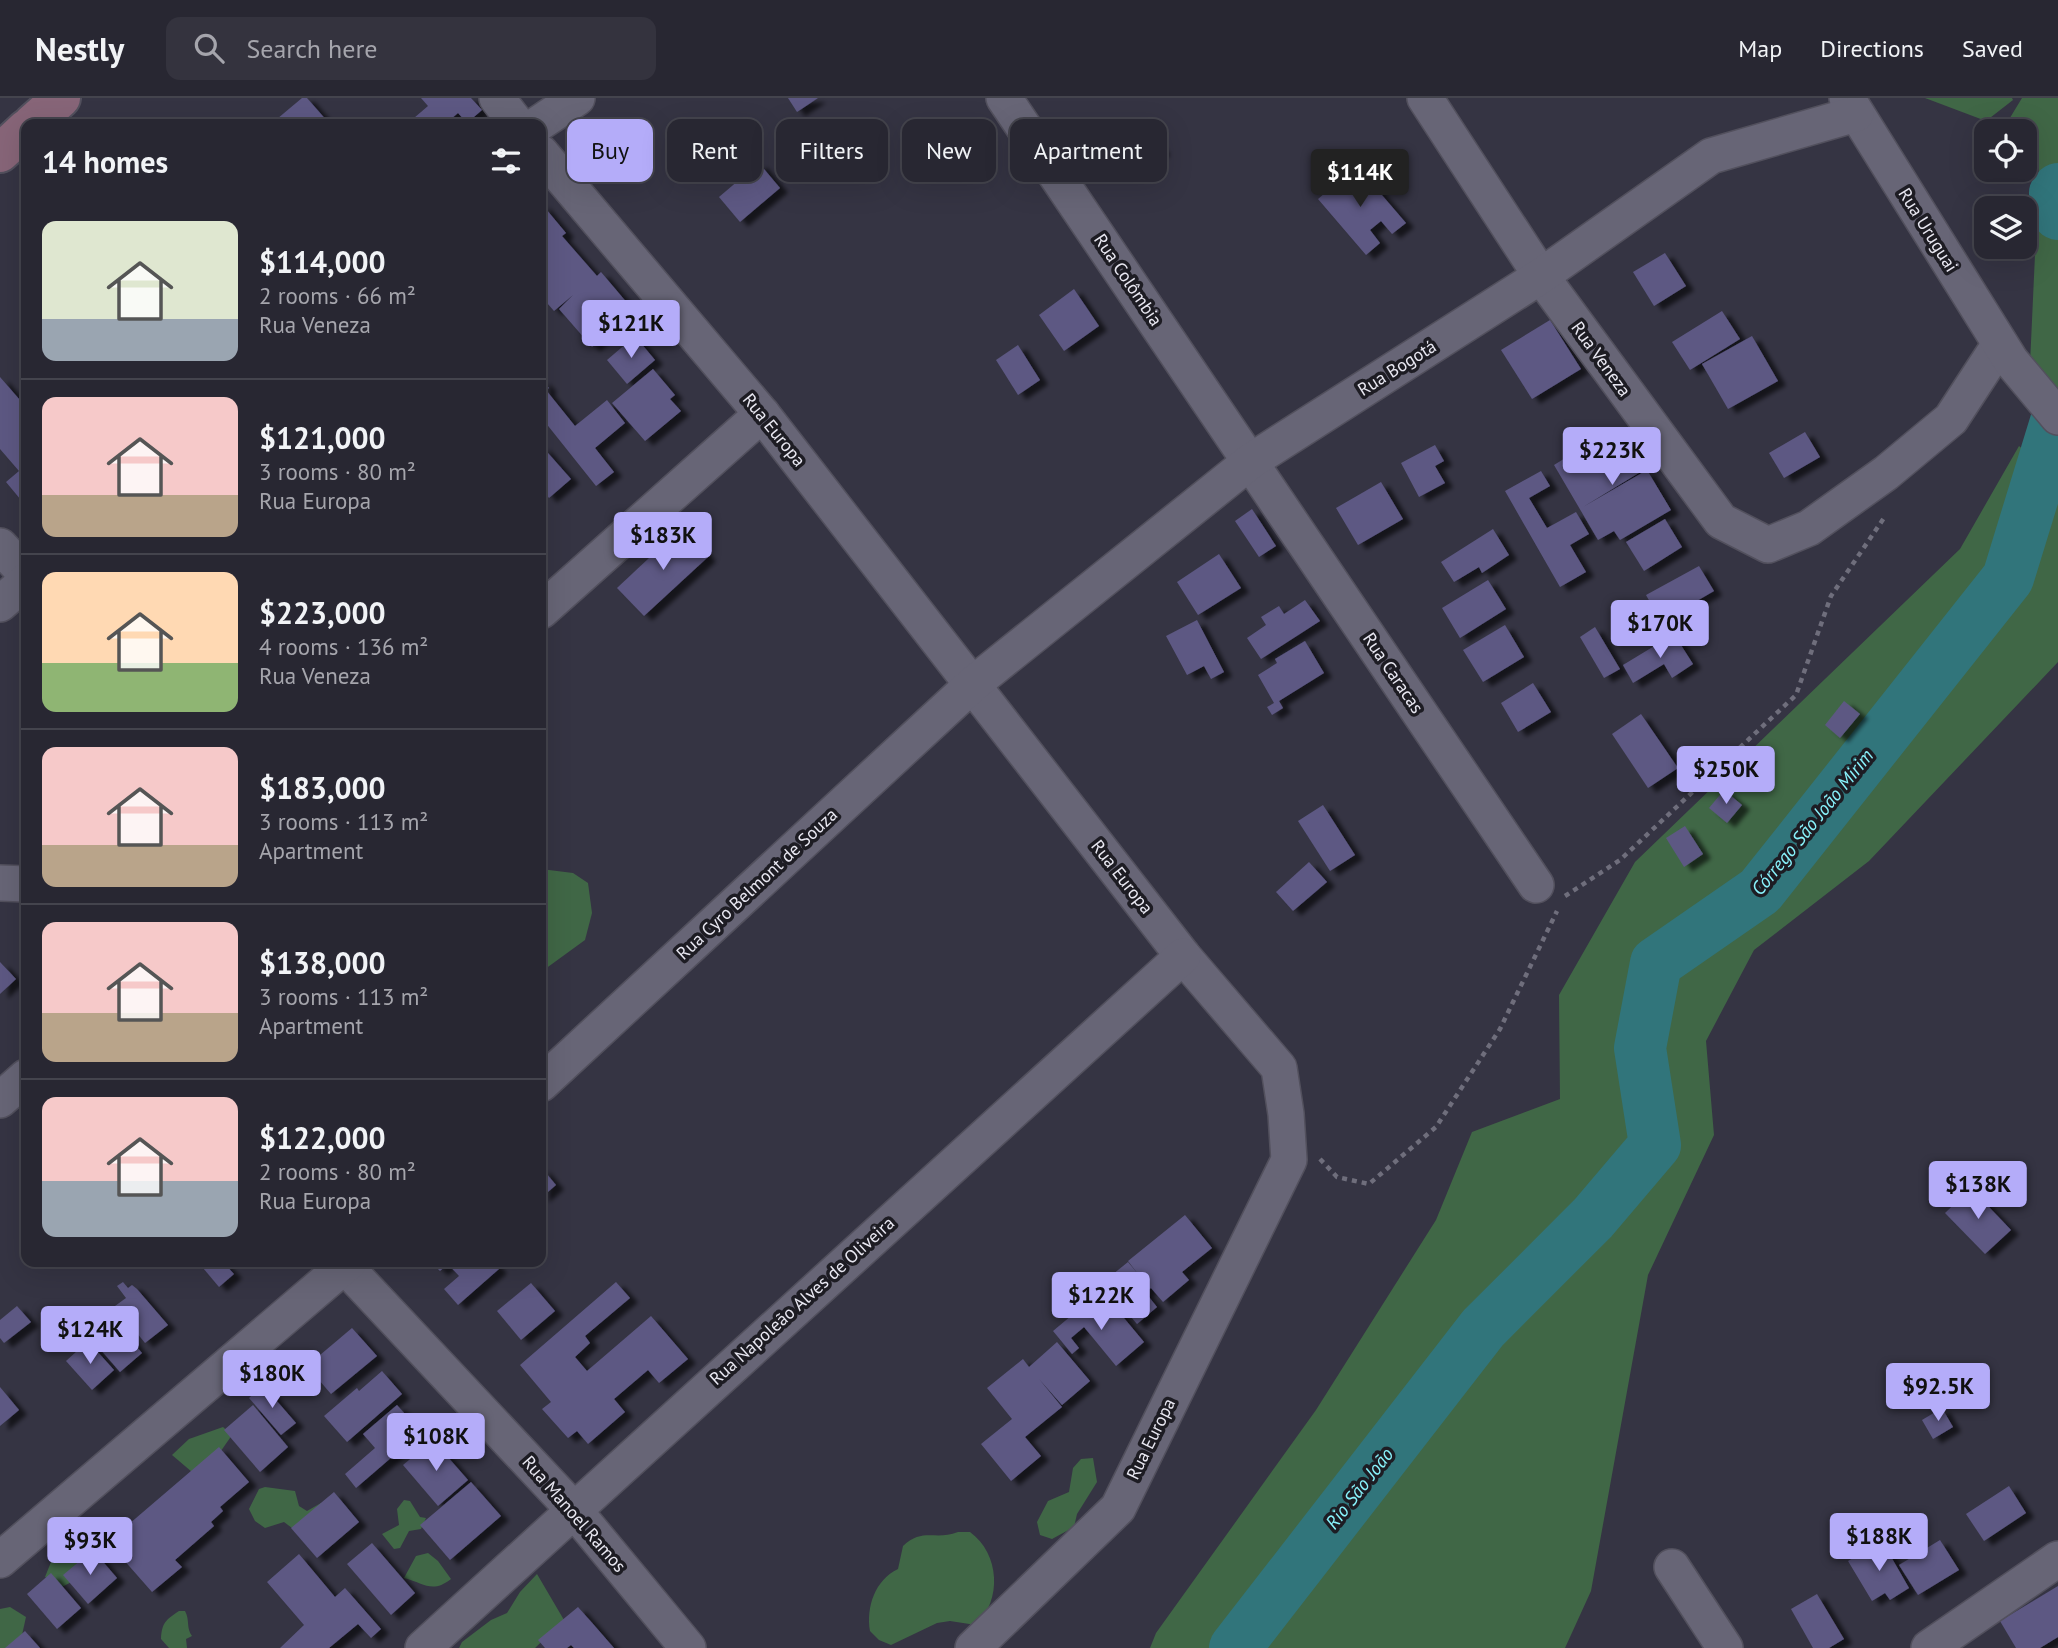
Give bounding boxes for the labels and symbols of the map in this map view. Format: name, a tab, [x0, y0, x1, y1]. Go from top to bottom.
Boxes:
pin: $114K	[1311, 150, 1409, 209]
street label: Rua Uruguai	[1894, 184, 1963, 276]
street label: Rua Colômbia	[1089, 229, 1168, 330]
pin: $121K	[582, 300, 680, 360]
street label: Rua Veneza	[1566, 317, 1636, 401]
street label: Rua Bogotá	[1353, 334, 1440, 401]
street label: Rua Europa	[738, 388, 811, 471]
pin: $223K	[1563, 428, 1661, 487]
pin: $183K	[614, 512, 712, 572]
pin: $170K	[1611, 601, 1709, 660]
street label: Rua Caracas	[1358, 628, 1429, 718]
water label: Córrego São João Mirim	[1746, 744, 1878, 900]
pin: $250K	[1677, 746, 1775, 806]
street label: Rua Cyro Belmont de Souza	[671, 803, 842, 964]
street label: Rua Europa	[1086, 835, 1158, 918]
pin: $138K	[1929, 1162, 2027, 1221]
street label: Rua Napoleão Alves de Oliveira	[704, 1211, 899, 1390]
pin: $122K	[1052, 1272, 1150, 1332]
pin: $124K	[41, 1306, 139, 1366]
pin: $180K	[223, 1350, 321, 1410]
pin: $92.5K	[1881, 1364, 1995, 1423]
street label: Rua Europa	[1121, 1394, 1180, 1483]
pin: $108K	[387, 1414, 485, 1473]
water label: Rio São João	[1320, 1442, 1398, 1534]
street label: Rua Manoel Ramos	[517, 1451, 631, 1577]
pin: $188K	[1830, 1514, 1928, 1573]
pin: $93K	[49, 1518, 131, 1577]

